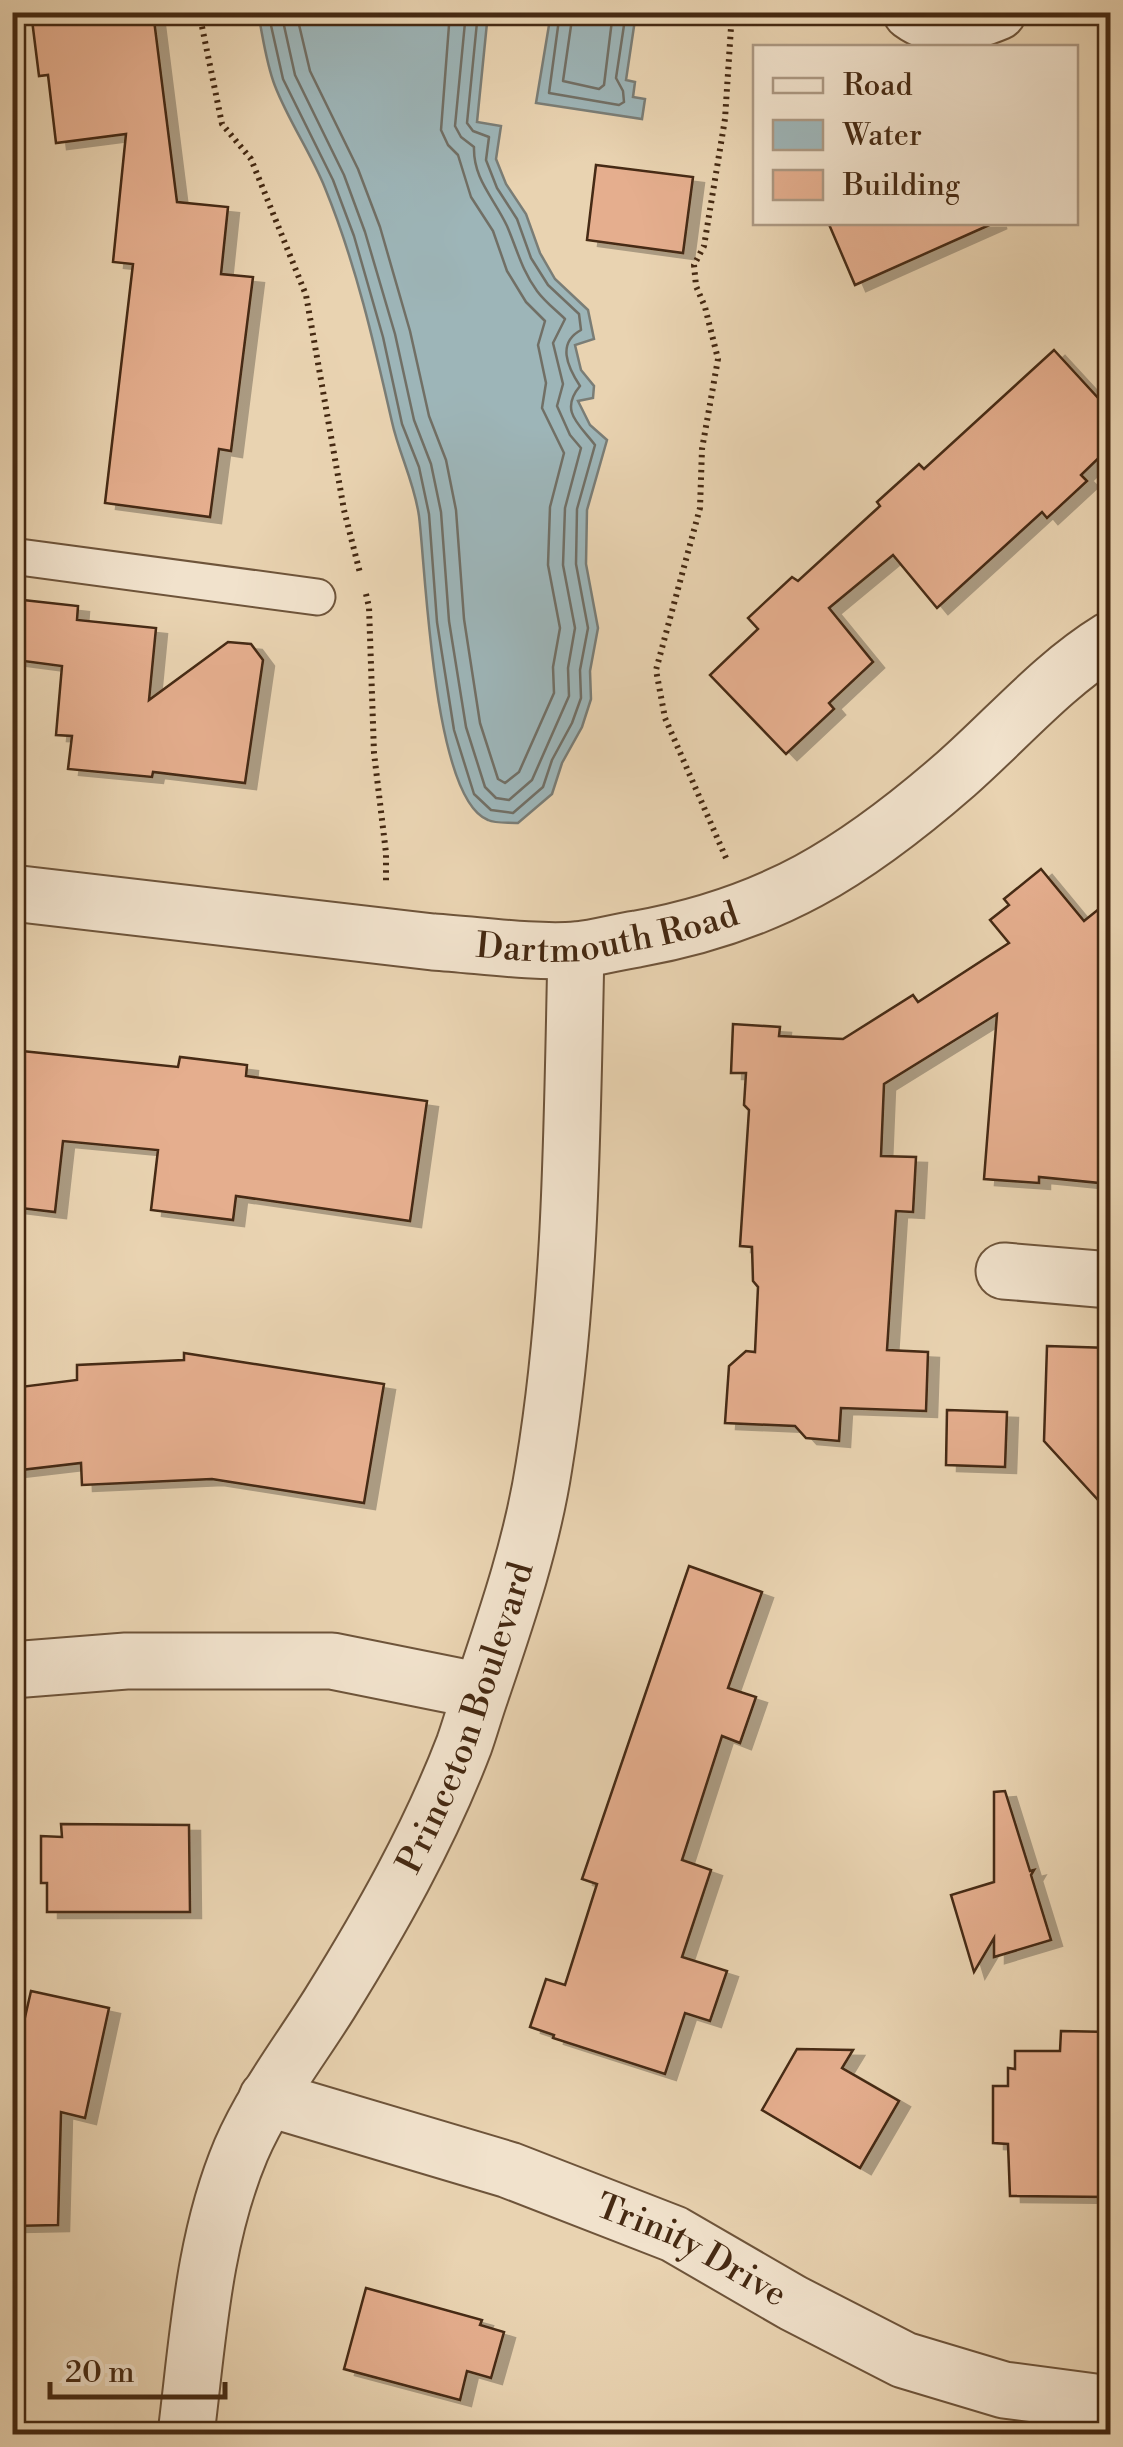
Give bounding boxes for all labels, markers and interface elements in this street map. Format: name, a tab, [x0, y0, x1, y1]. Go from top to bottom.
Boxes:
legend	[753, 45, 1078, 225]
text: Road	[843, 67, 913, 105]
text: Water	[842, 117, 922, 155]
text: Building	[842, 167, 961, 205]
street label: Dartmouth Road	[474, 892, 744, 972]
street label: Princeton Boulevard	[388, 1557, 543, 1880]
street label: Trinity Drive	[590, 2184, 794, 2316]
scale bar	[50, 2337, 225, 2399]
text: 20 m	[65, 2354, 134, 2392]

